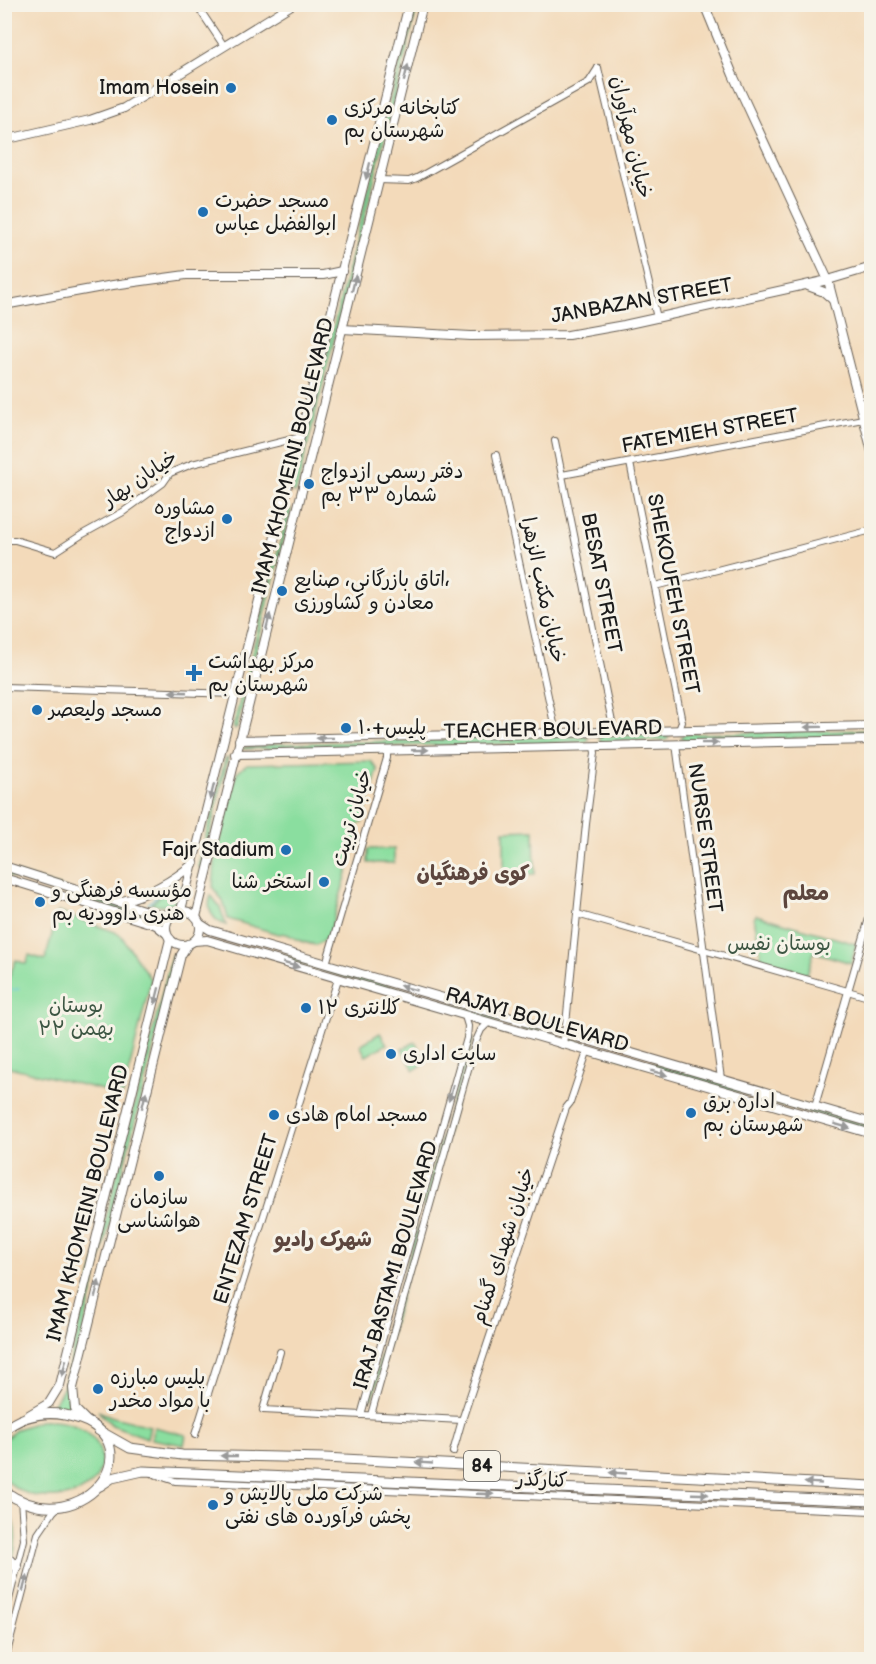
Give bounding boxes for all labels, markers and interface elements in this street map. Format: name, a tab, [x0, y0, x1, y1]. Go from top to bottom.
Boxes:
one-way arrow	[402, 64, 411, 82]
street label: خیابان مهرآوران	[605, 73, 657, 201]
place label: Imam Hosein	[99, 76, 219, 100]
marker: Imam Hosein	[224, 81, 238, 95]
place label: کتابخانه مرکزی شهرستان بم	[344, 96, 460, 145]
marker: کتابخانه مرکزی شهرستان بم	[325, 113, 339, 127]
one-way arrow	[362, 161, 372, 180]
place label: مسجد حضرت ابوالفضل عباس	[215, 189, 336, 236]
marker: مسجد حضرت ابوالفضل عباس	[196, 205, 210, 219]
one-way arrow	[349, 273, 359, 292]
street label: JANBAZAN STREET	[549, 273, 735, 329]
street label: IMAM KHOMEINI BOULEVARD	[247, 315, 339, 597]
street label: FATEMIEH STREET	[620, 404, 800, 458]
street label: خیابان بهار	[96, 445, 182, 514]
place label: دفتر رسمی ازدواج شماره ۳۳ بم	[321, 460, 463, 509]
marker: دفتر رسمی ازدواج شماره ۳۳ بم	[302, 477, 316, 491]
street label: SHEKOUFEH STREET	[642, 492, 704, 696]
place label: مشاوره ازدواج	[154, 496, 215, 544]
street label: BESAT STREET	[576, 511, 626, 655]
marker: مشاوره ازدواج	[220, 512, 234, 526]
street label: خیابان مکتب الزهرا	[516, 515, 570, 665]
place label: اتاق بازرگانی، صنایع، معادن و کشاورزی	[294, 568, 450, 615]
marker: اتاق بازرگانی، صنایع، معادن و کشاورزی	[275, 584, 289, 598]
one-way arrow	[264, 613, 274, 632]
place label: مرکز بهداشت شهرستان بم	[208, 650, 314, 699]
marker: مرکز بهداشت شهرستان بم	[185, 664, 203, 682]
one-way arrow	[169, 687, 188, 696]
place label: مسجد ولیعصر	[47, 698, 162, 722]
marker: مسجد ولیعصر	[30, 703, 44, 717]
place label: پلیس+۱۰	[358, 716, 426, 740]
street label: TEACHER BOULEVARD	[444, 716, 662, 744]
marker: پلیس+۱۰	[339, 721, 353, 735]
one-way arrow	[804, 722, 823, 732]
one-way arrow	[316, 733, 335, 743]
one-way arrow	[700, 739, 719, 748]
one-way arrow	[410, 745, 429, 755]
street label: NURSE STREET	[683, 762, 727, 914]
street label: خیابان تربیت	[327, 767, 377, 869]
one-way arrow	[206, 782, 216, 801]
place label: Fajr Stadium	[162, 838, 274, 862]
marker: Fajr Stadium	[279, 843, 293, 857]
district label: کوی فرهنگیان	[416, 860, 530, 886]
place label: استخر شنا	[232, 870, 312, 894]
marker: استخر شنا	[317, 875, 331, 889]
place label: مؤسسه فرهنگی و هنری داوودیه بم	[50, 879, 192, 928]
district label: معلم	[783, 881, 829, 909]
marker: مؤسسه فرهنگی و هنری داوودیه بم	[33, 895, 47, 909]
park label: بوستان نفیس	[727, 932, 831, 956]
one-way arrow	[282, 961, 300, 970]
street label: RAJAYI BOULEVARD	[443, 982, 631, 1058]
one-way arrow	[399, 983, 417, 992]
one-way arrow	[151, 986, 161, 1005]
park label: بوستان ۲۲ بهمن	[38, 994, 114, 1041]
place label: کلانتری ۱۲	[318, 996, 400, 1020]
marker: کلانتری ۱۲	[299, 1001, 313, 1015]
place label: سایت اداری	[403, 1042, 496, 1066]
marker: سایت اداری	[384, 1047, 398, 1061]
street label: IMAM KHOMEINI BOULEVARD	[42, 1062, 134, 1344]
one-way arrow	[650, 1069, 668, 1078]
one-way arrow	[446, 1084, 455, 1102]
place label: اداره برق شهرستان بم	[703, 1090, 804, 1139]
one-way arrow	[140, 1091, 150, 1109]
place label: مسجد امام هادی	[286, 1103, 428, 1129]
marker: اداره برق شهرستان بم	[684, 1106, 698, 1120]
marker: مسجد امام هادی	[267, 1108, 281, 1122]
one-way arrow	[833, 1122, 851, 1131]
street label: ENTEZAM STREET	[209, 1131, 283, 1307]
street label: IRAJ BASTAMI BOULEVARD	[349, 1138, 443, 1392]
street label: خیابان شهدای گمنام	[466, 1164, 543, 1328]
marker: سازمان هواشناسی	[152, 1169, 166, 1183]
place label: سازمان هواشناسی	[117, 1186, 201, 1233]
district label: شهرک رادیو	[273, 1227, 372, 1253]
one-way arrow	[93, 1280, 103, 1299]
one-way arrow	[59, 1359, 69, 1377]
place label: پلیس مبارزه با مواد مخدر	[108, 1366, 211, 1413]
marker: پلیس مبارزه با مواد مخدر	[91, 1382, 105, 1396]
one-way arrow	[219, 1451, 238, 1461]
road number: 84	[464, 1451, 500, 1481]
one-way arrow	[414, 1459, 433, 1468]
street label: کنارگذر	[514, 1467, 568, 1493]
one-way arrow	[609, 1469, 628, 1478]
one-way arrow	[804, 1478, 823, 1487]
place label: شرکت ملی پالایش و پخش فرآورده های نفتی	[223, 1482, 411, 1529]
one-way arrow	[691, 1489, 710, 1498]
one-way arrow	[476, 1490, 495, 1499]
marker: شرکت ملی پالایش و پخش فرآورده های نفتی	[206, 1498, 220, 1512]
one-way arrow	[21, 1574, 31, 1592]

